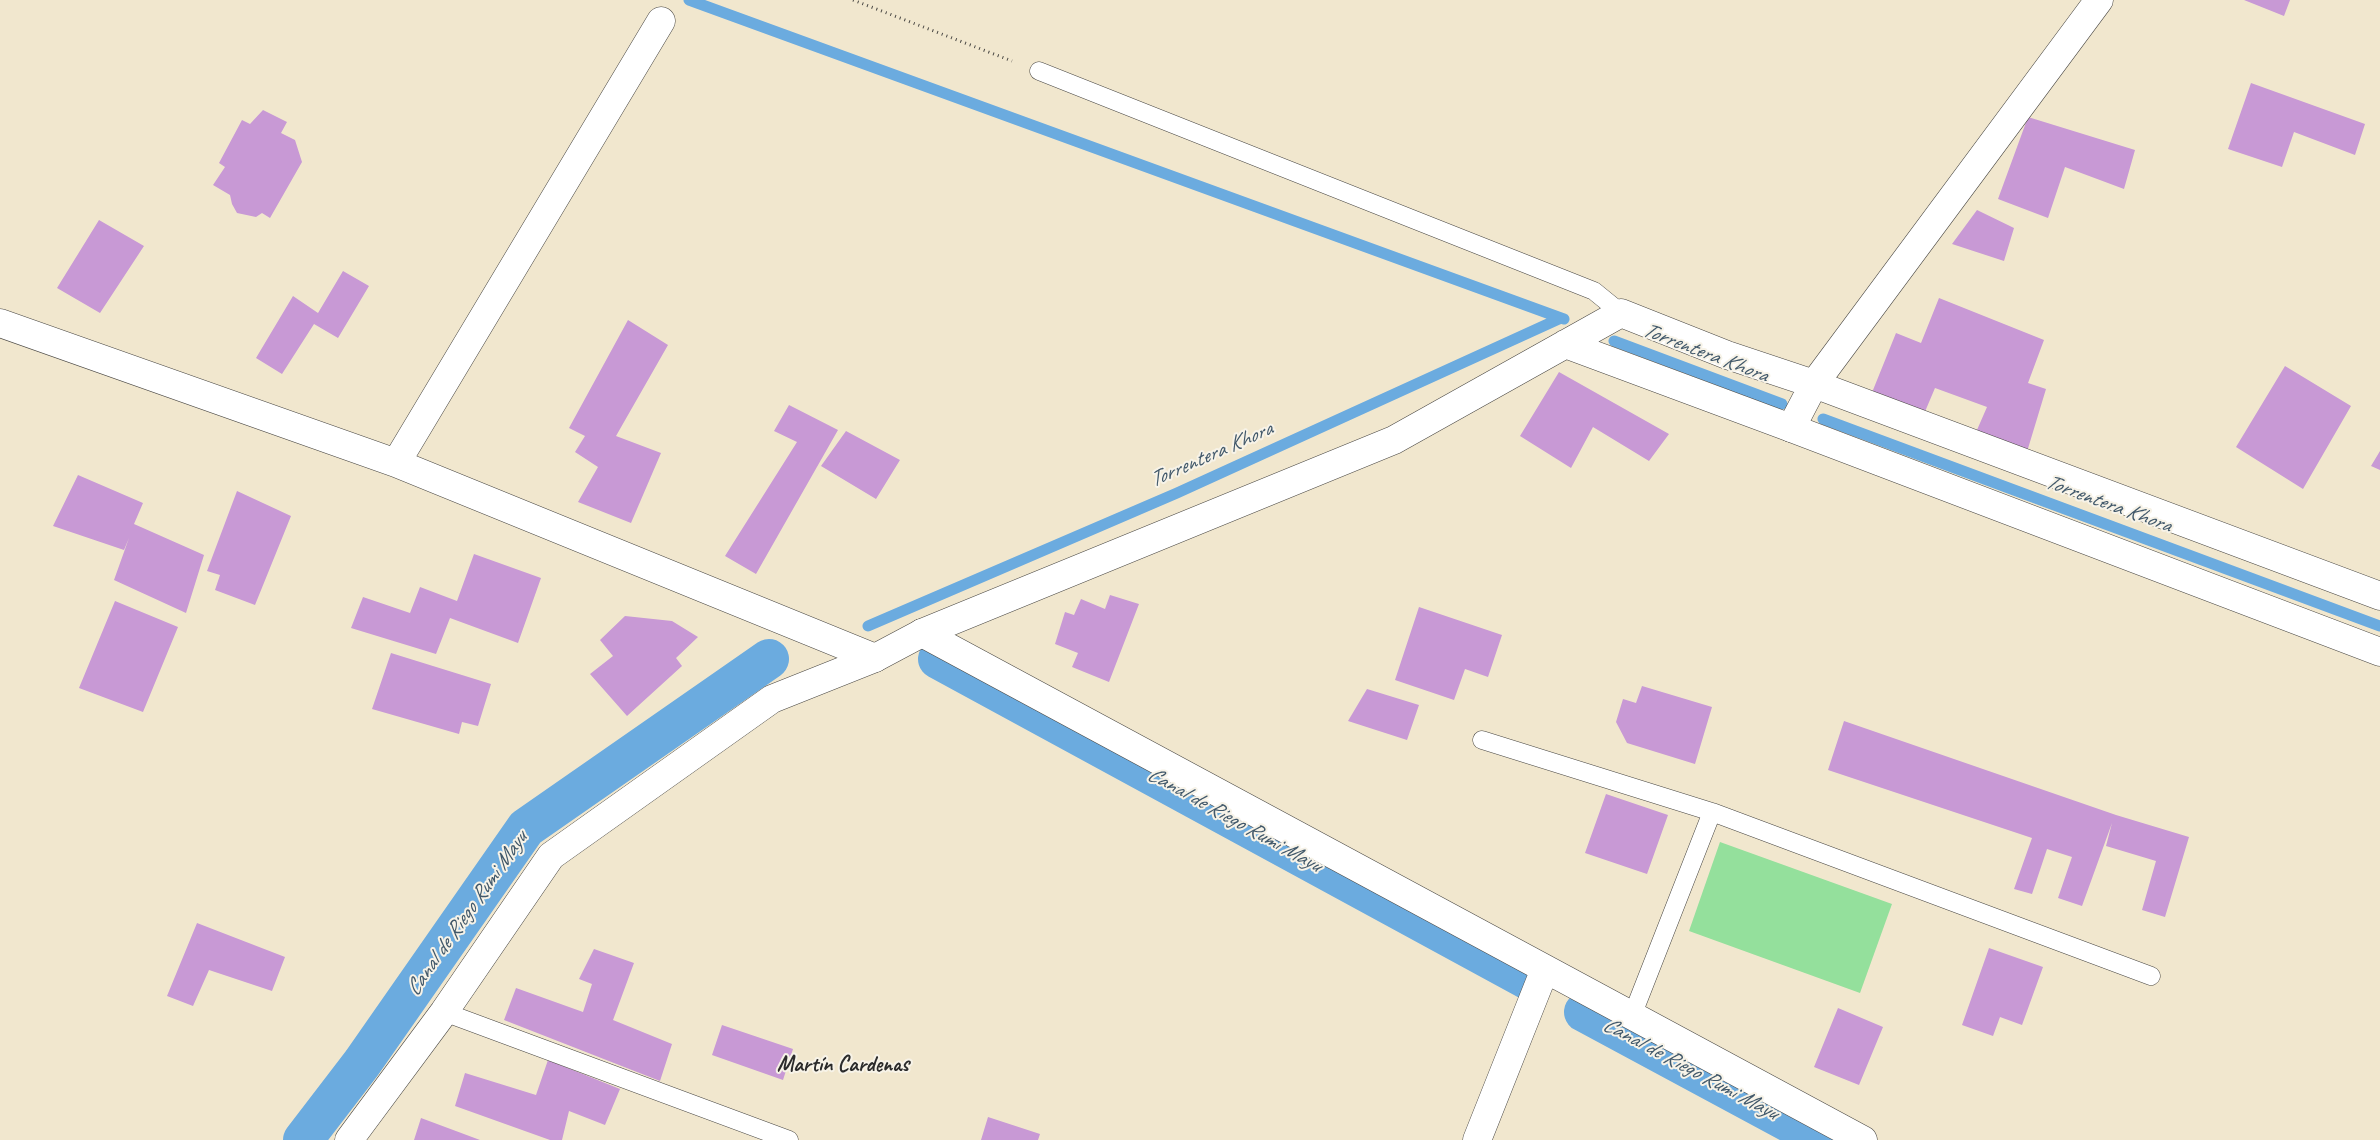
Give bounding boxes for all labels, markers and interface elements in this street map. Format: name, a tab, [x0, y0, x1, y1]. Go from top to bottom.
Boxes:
water label: Torrentera Khora	[1639, 317, 1771, 389]
water label: Torrentera Khora	[1145, 416, 1277, 494]
water label: Torrentera Khora	[2041, 469, 2175, 539]
water label: Canal de Riego Rumi Mayu	[1143, 761, 1325, 879]
water label: Canal de Riego Rumi Mayu	[400, 827, 534, 1001]
water label: Canal de Riego Rumi Mayu	[1598, 1012, 1782, 1126]
district label: Martín Cardenas	[777, 1052, 909, 1078]

